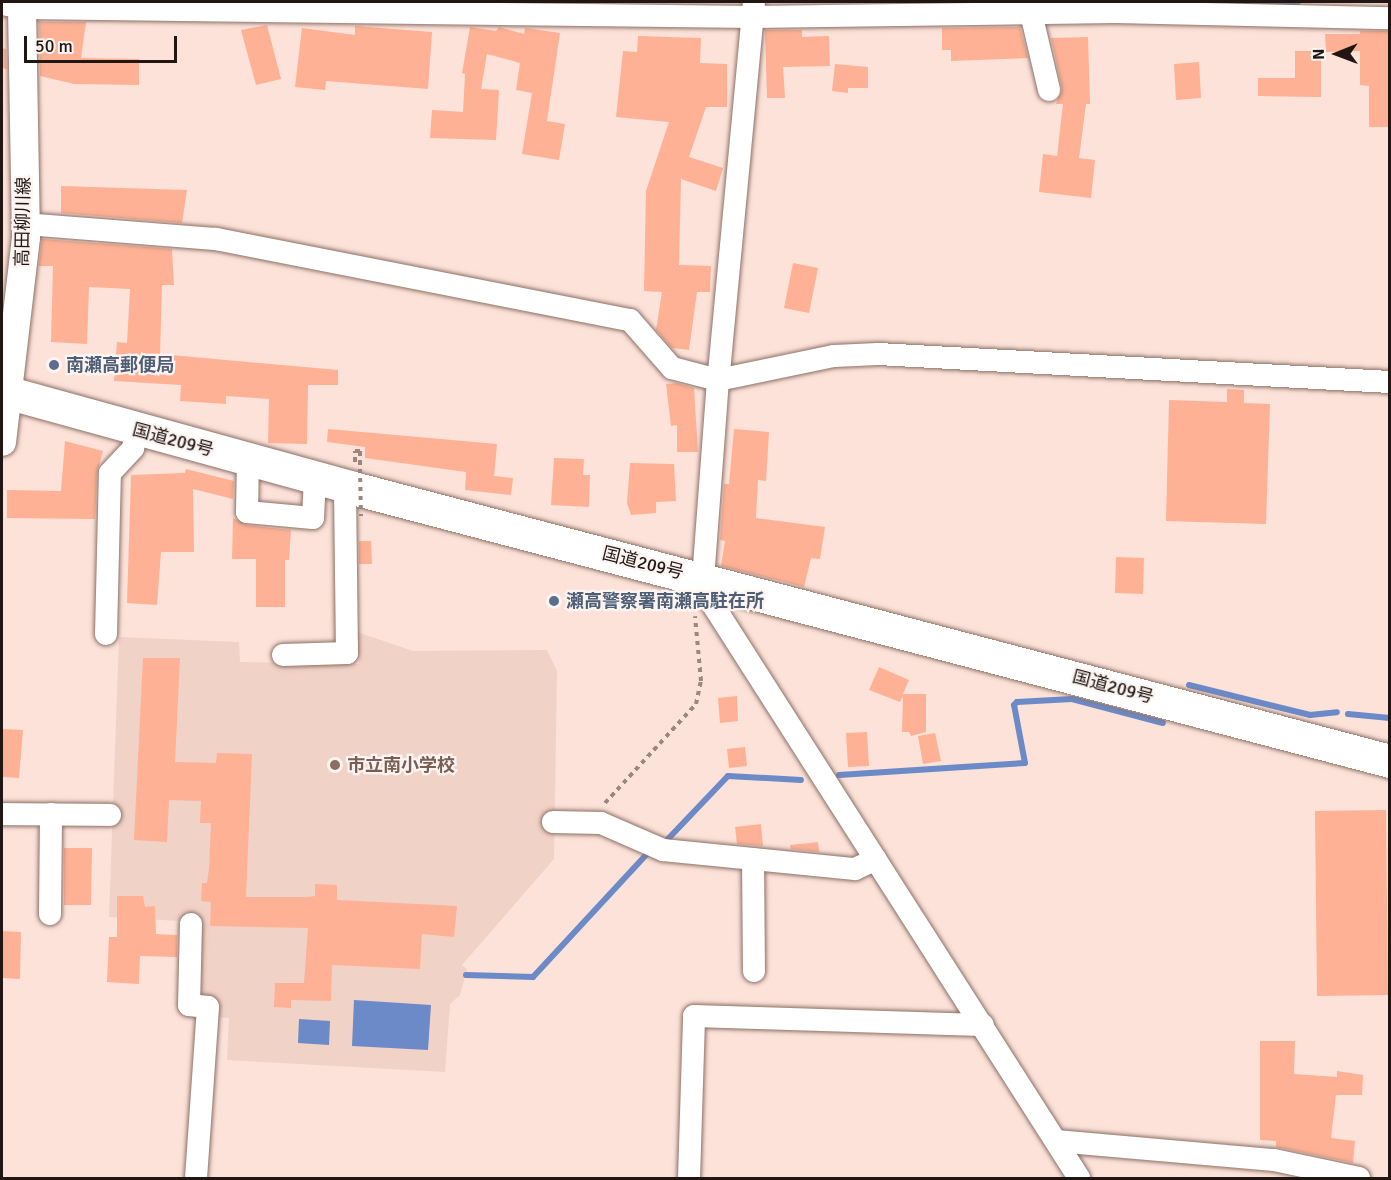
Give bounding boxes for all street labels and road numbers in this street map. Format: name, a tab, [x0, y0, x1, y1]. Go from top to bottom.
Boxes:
street label: 高田柳川線	[11, 177, 35, 267]
street label: 国道209号	[130, 419, 216, 461]
street label: 国道209号	[600, 542, 686, 584]
street label: 国道209号	[1070, 666, 1156, 708]

